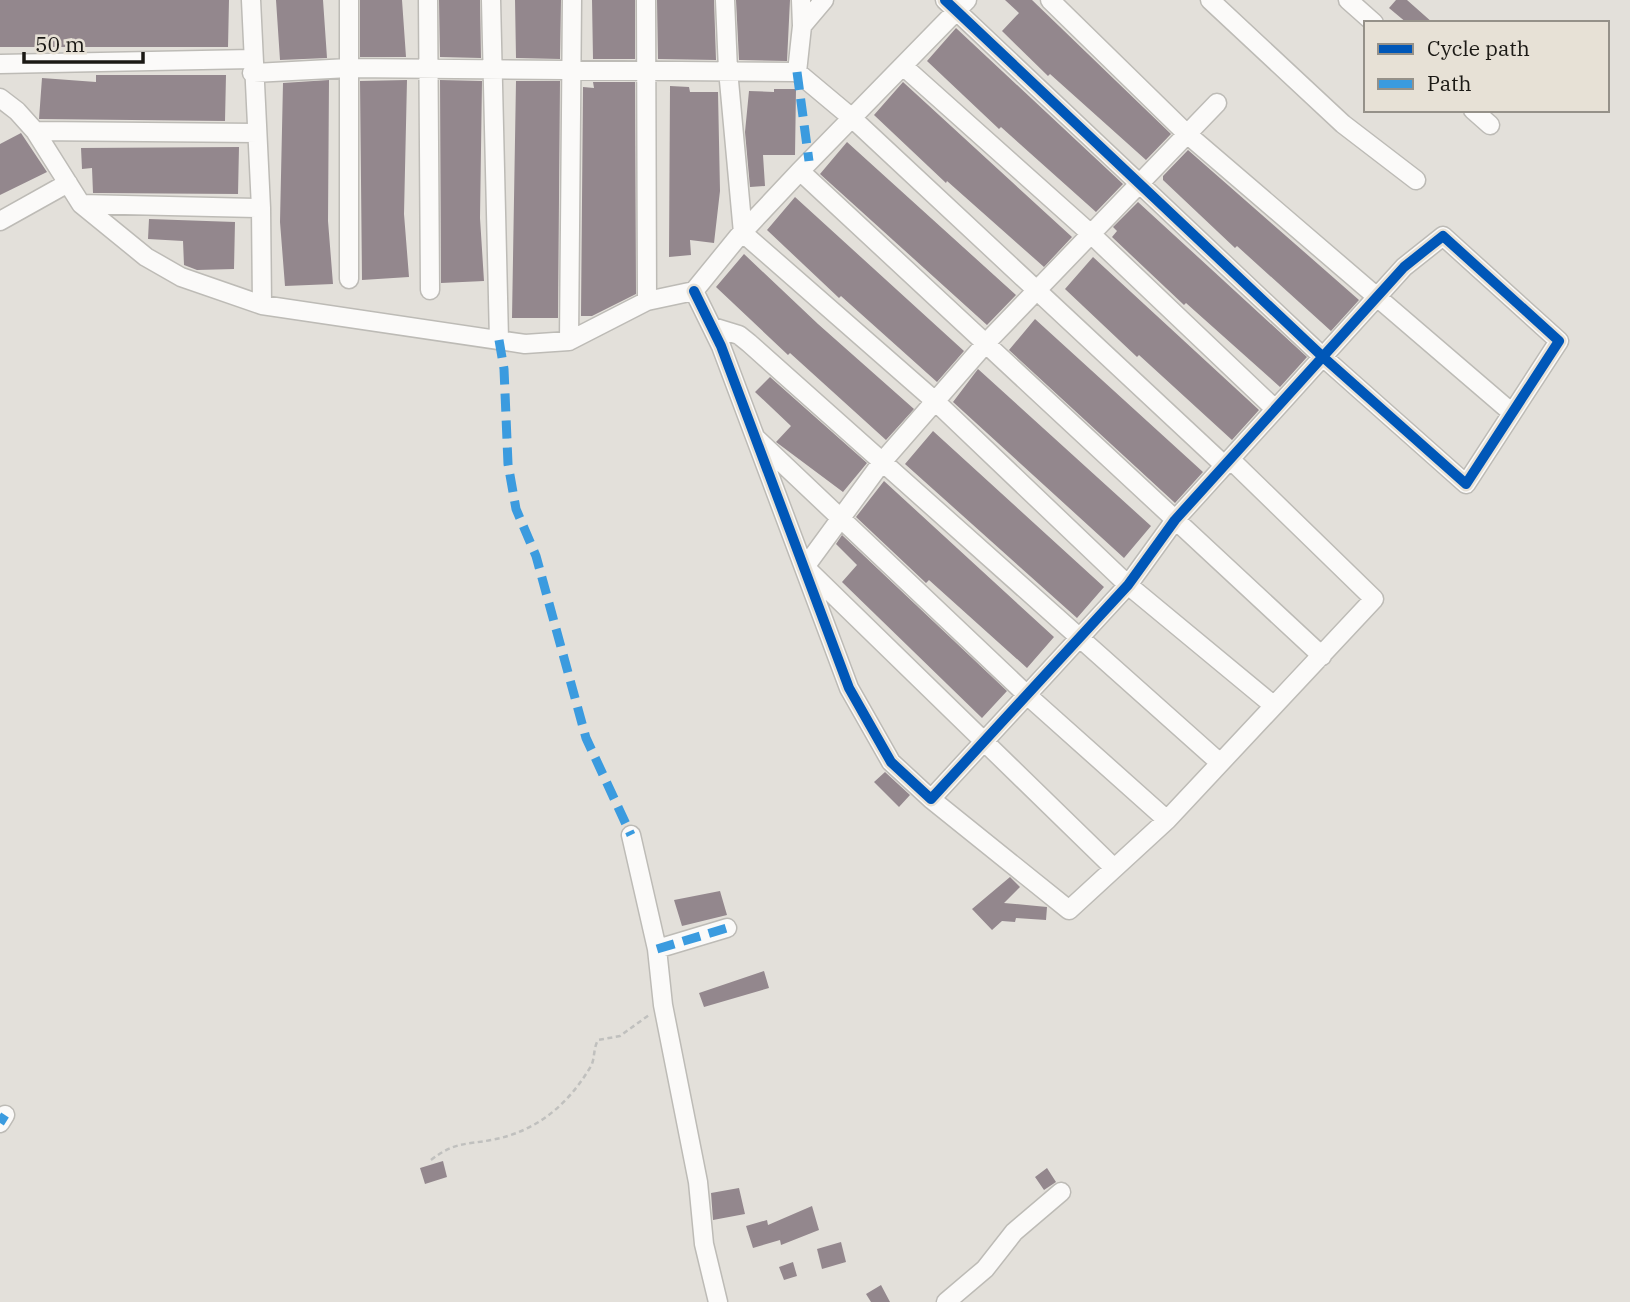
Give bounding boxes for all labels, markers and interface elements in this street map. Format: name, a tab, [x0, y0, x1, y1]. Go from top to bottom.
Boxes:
scale bar	[24, 21, 144, 65]
legend	[1364, 21, 1609, 112]
text: 50 m	[35, 30, 85, 58]
text: Cycle path	[1427, 34, 1530, 62]
text: Path	[1427, 69, 1472, 97]

